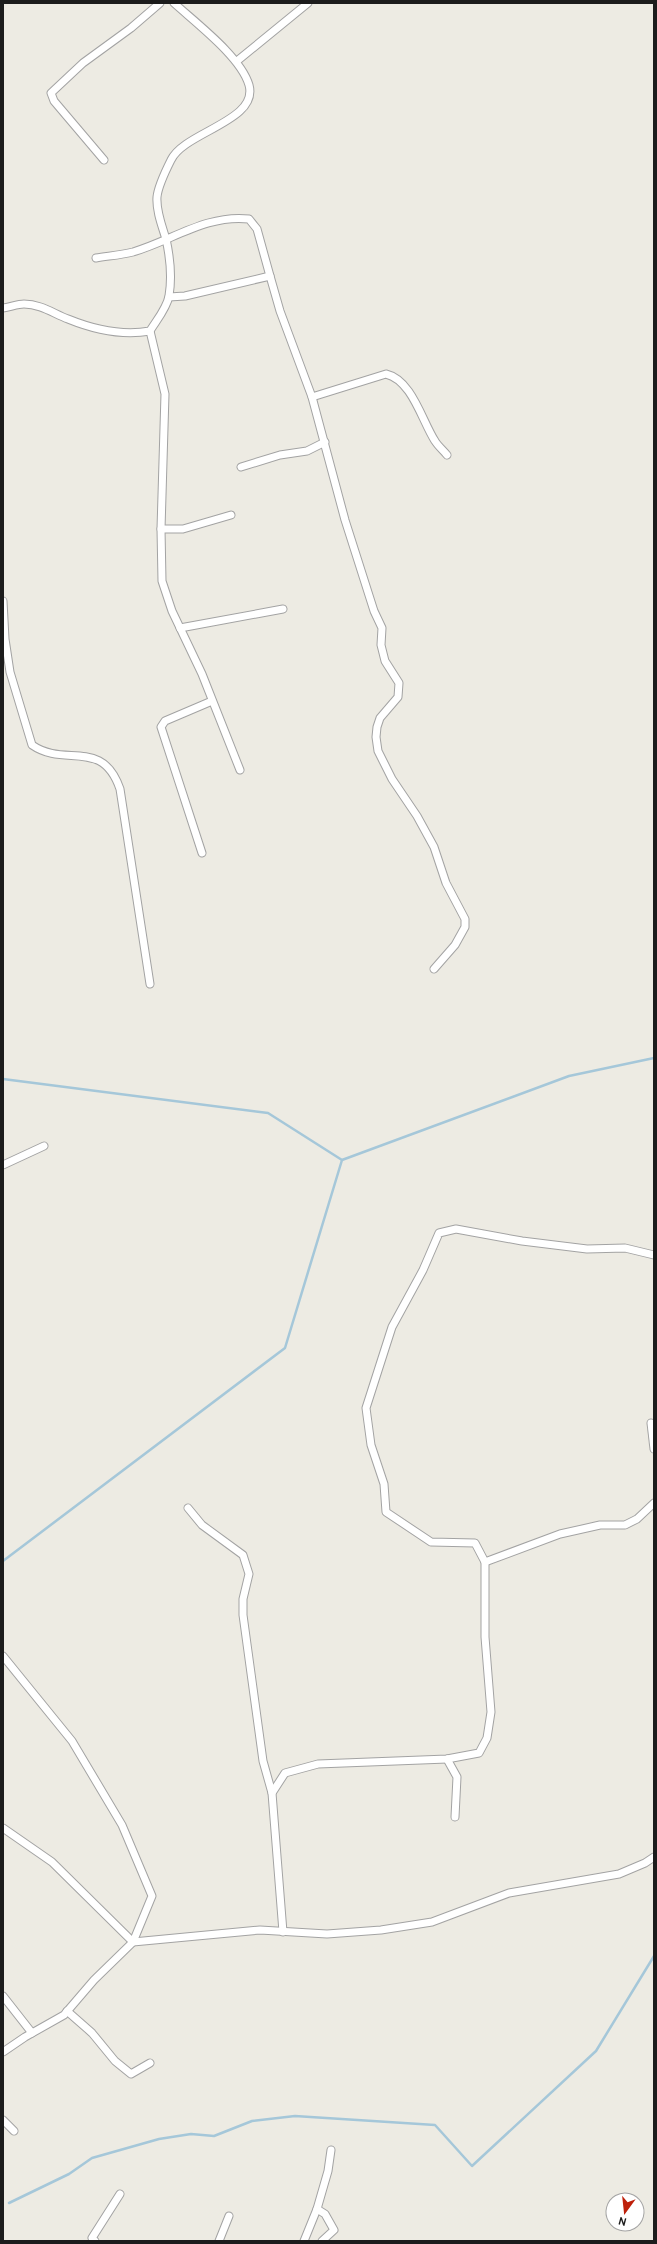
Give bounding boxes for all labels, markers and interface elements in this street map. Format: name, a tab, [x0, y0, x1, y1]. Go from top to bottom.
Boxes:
north arrow	[605, 2192, 645, 2232]
text: N	[617, 2213, 628, 2228]

